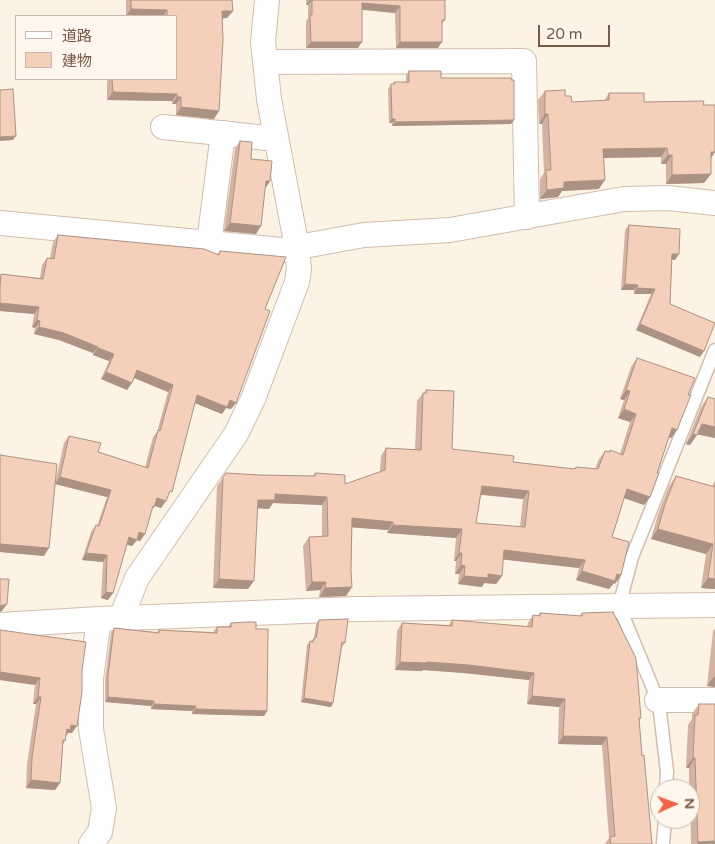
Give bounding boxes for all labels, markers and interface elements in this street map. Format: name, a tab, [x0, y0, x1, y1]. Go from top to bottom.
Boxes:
legend	[15, 15, 178, 80]
scale bar	[540, 15, 612, 47]
text: 20 m	[546, 25, 583, 43]
text: 道路	[62, 27, 92, 45]
text: 建物	[62, 52, 92, 70]
north arrow	[650, 779, 700, 829]
text: N	[681, 798, 698, 809]

